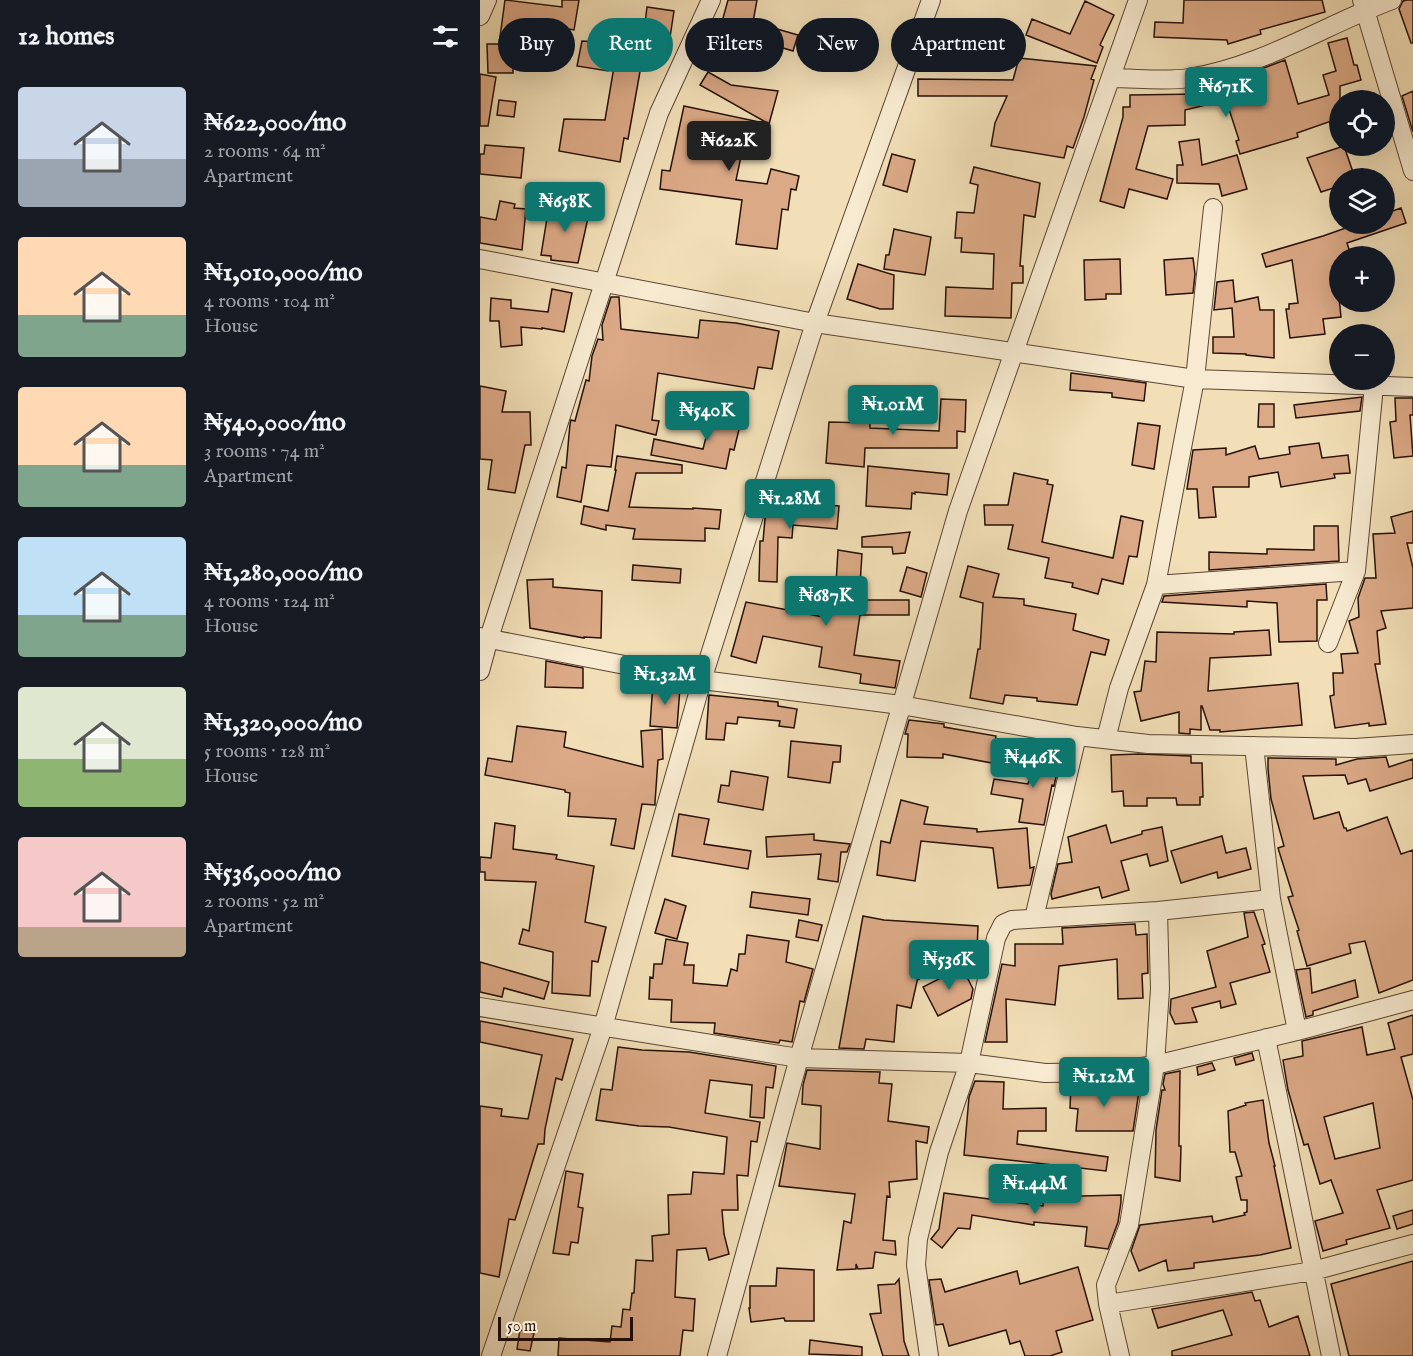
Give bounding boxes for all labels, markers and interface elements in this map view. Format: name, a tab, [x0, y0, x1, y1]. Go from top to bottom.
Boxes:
chip: Buy	[498, 18, 575, 72]
chip: Rent	[587, 18, 673, 72]
chip: Filters	[685, 18, 784, 72]
chip: New	[796, 18, 879, 72]
chip: Apartment	[891, 18, 1026, 72]
text: 12 homes	[18, 20, 114, 53]
icon: filters	[429, 20, 462, 53]
pin: ₦671K	[1184, 67, 1268, 118]
text: ₦671K	[1199, 74, 1253, 99]
map controls	[1329, 90, 1395, 390]
button: locate	[1329, 90, 1395, 156]
text: ₦622,000/mo	[204, 106, 346, 139]
icon: home	[66, 111, 138, 183]
pin: ₦622K	[687, 121, 771, 172]
text: ₦622K	[701, 128, 757, 153]
text: 2 rooms · 64 m²	[204, 139, 326, 164]
text: Apartment	[204, 164, 293, 189]
button: layers	[1329, 168, 1395, 234]
pin: ₦658K	[523, 182, 607, 233]
text: ₦658K	[539, 189, 591, 214]
button: +	[1329, 246, 1395, 312]
text: ₦1,010,000/mo	[204, 256, 362, 289]
icon: home	[66, 261, 138, 333]
text: 4 rooms · 104 m²	[204, 289, 335, 314]
text: House	[204, 314, 258, 339]
button: −	[1329, 324, 1395, 390]
pin: ₦1.01M	[844, 385, 942, 436]
pin: ₦540K	[665, 391, 749, 442]
text: ₦1.01M	[862, 392, 924, 417]
text: ₦540K	[679, 398, 735, 423]
text: ₦540,000/mo	[204, 406, 346, 439]
icon: home	[66, 411, 138, 483]
text: 3 rooms · 74 m²	[204, 439, 325, 464]
text: Apartment	[204, 464, 293, 489]
pin: ₦1.28M	[741, 479, 839, 530]
text: ₦1.28M	[759, 486, 821, 511]
text: ₦1,280,000/mo	[204, 556, 363, 589]
icon: home	[66, 561, 138, 633]
pin: ₦687K	[784, 576, 868, 627]
text: ₦687K	[799, 583, 853, 608]
text: 4 rooms · 124 m²	[204, 589, 335, 614]
text: House	[204, 614, 258, 639]
pin: ₦1.32M	[616, 655, 714, 706]
text: ₦1.32M	[634, 662, 696, 687]
text: ₦1,320,000/mo	[204, 706, 362, 739]
icon: home	[66, 711, 138, 783]
pin: ₦446K	[991, 738, 1075, 789]
text: 5 rooms · 128 m²	[204, 739, 330, 764]
text: ₦446K	[1005, 745, 1061, 770]
text: House	[204, 764, 258, 789]
text: ₦536,000/mo	[204, 856, 341, 889]
icon: home	[66, 861, 138, 933]
text: 2 rooms · 52 m²	[204, 889, 324, 914]
text: Apartment	[204, 914, 293, 939]
pin: ₦536K	[907, 940, 991, 991]
text: ₦536K	[923, 947, 975, 972]
pin: ₦1.12M	[1055, 1057, 1153, 1108]
text: ₦1.12M	[1073, 1064, 1135, 1089]
pin: ₦1.44M	[986, 1164, 1084, 1215]
text: ₦1.44M	[1003, 1171, 1067, 1196]
scale bar	[498, 1314, 633, 1342]
text: 50 m	[507, 1317, 536, 1337]

